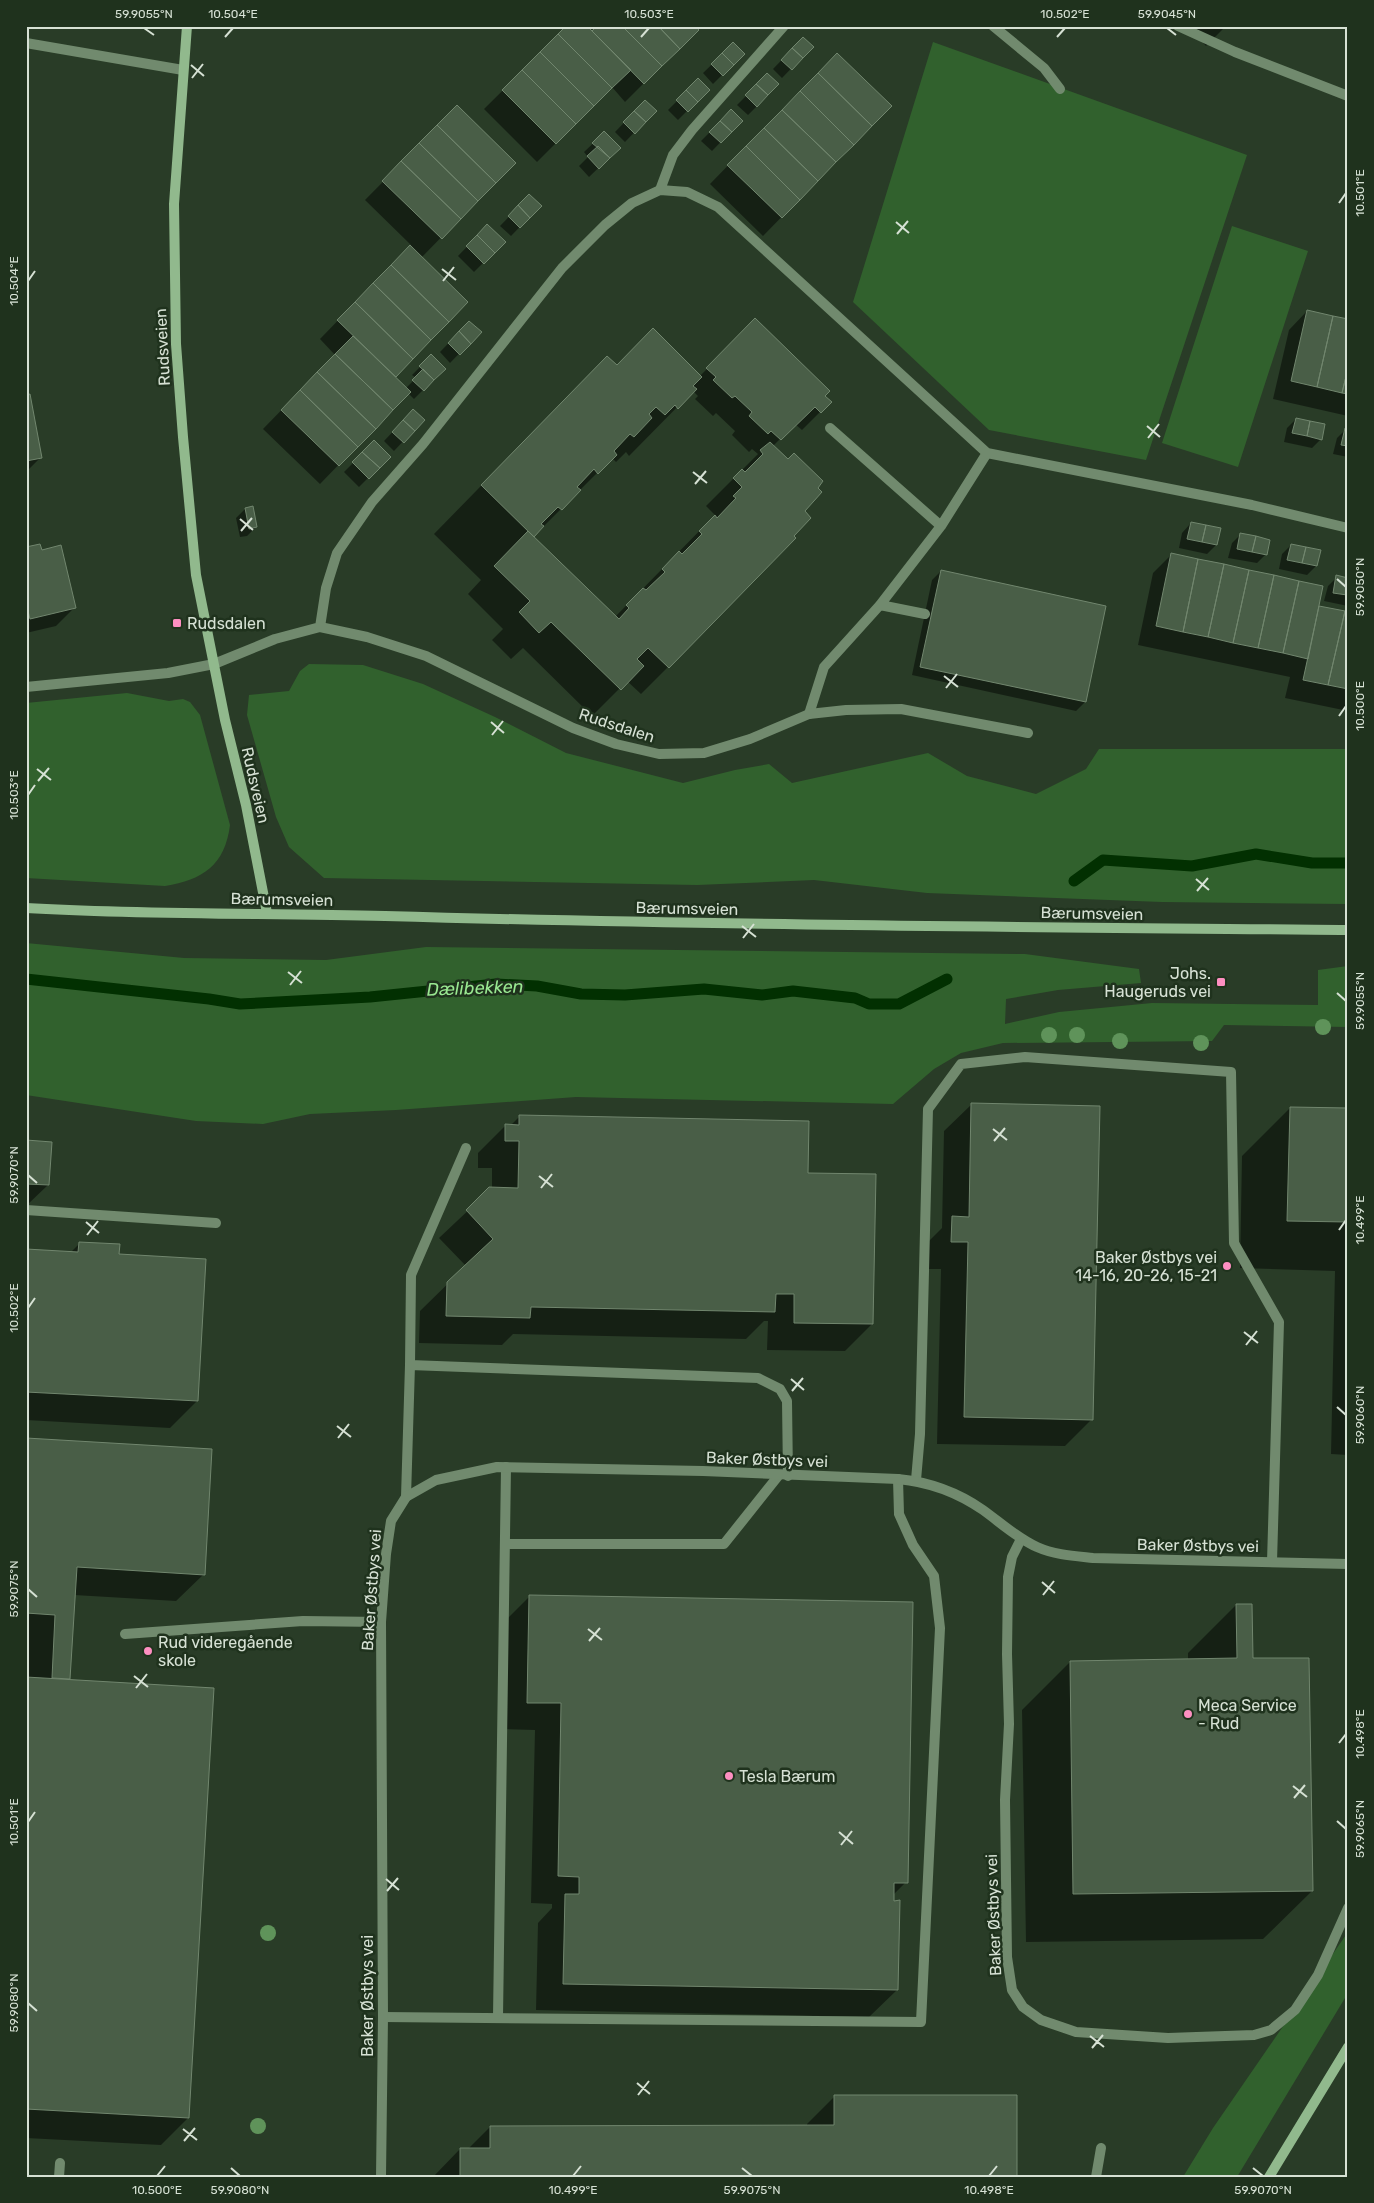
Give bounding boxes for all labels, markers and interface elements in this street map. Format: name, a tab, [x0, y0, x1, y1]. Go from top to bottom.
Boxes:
text: 59.9055°N	[115, 7, 173, 21]
text: 10.504°E	[208, 7, 258, 21]
text: 10.503°E	[624, 7, 674, 21]
text: 10.502°E	[1040, 7, 1090, 21]
text: 59.9045°N	[1138, 7, 1196, 21]
text: 10.501°E	[1353, 169, 1367, 217]
text: 10.504°E	[7, 256, 21, 306]
street label: Rudsveien	[151, 308, 174, 386]
text: 59.9050°N	[1353, 558, 1367, 616]
place label: Rudsdalen	[187, 614, 266, 633]
marker: Rudsdalen	[171, 617, 183, 629]
text: 10.500°E	[1353, 681, 1367, 731]
street label: Rudsdalen	[576, 704, 657, 747]
street label: Rudsveien	[238, 745, 273, 825]
text: 10.503°E	[7, 770, 21, 820]
street label: Bærumsveien	[230, 889, 334, 910]
street label: Bærumsveien	[635, 898, 739, 919]
street label: Bærumsveien	[1040, 903, 1144, 924]
place label: Johs. Haugeruds vei	[1104, 964, 1211, 1001]
text: 59.9055°N	[1353, 972, 1367, 1030]
water label: Dælibekken	[426, 975, 524, 1001]
marker: Johs. Haugeruds vei	[1215, 976, 1227, 988]
text: 59.9070°N	[7, 1146, 21, 1204]
text: 10.499°E	[1353, 1196, 1367, 1244]
place label: Baker Østbys vei 14-16, 20-26, 15-21	[1075, 1248, 1217, 1285]
marker: Baker Østbys vei 14-16, 20-26, 15-21	[1221, 1260, 1233, 1272]
text: 10.502°E	[7, 1283, 21, 1333]
text: 59.9060°N	[1353, 1386, 1367, 1444]
street label: Baker Østbys vei	[706, 1448, 828, 1471]
street label: Baker Østbys vei	[358, 1528, 385, 1652]
street label: Baker Østbys vei	[1137, 1535, 1259, 1556]
text: 59.9075°N	[7, 1561, 21, 1617]
place label: Rud videregående skole	[158, 1633, 293, 1670]
marker: Rud videregående skole	[142, 1645, 154, 1657]
place label: Meca Service - Rud	[1198, 1696, 1297, 1733]
marker: Meca Service - Rud	[1182, 1708, 1194, 1720]
text: 10.498°E	[1353, 1709, 1367, 1759]
place label: Tesla Bærum	[739, 1767, 835, 1786]
marker: Tesla Bærum	[723, 1770, 735, 1782]
text: 10.501°E	[7, 1798, 21, 1846]
text: 59.9065°N	[1353, 1800, 1367, 1858]
street label: Baker Østbys vei	[982, 1854, 1005, 1976]
street label: Baker Østbys vei	[358, 1935, 377, 2057]
text: 59.9080°N	[7, 1974, 21, 2032]
text: 10.500°E	[132, 2183, 182, 2197]
text: 59.9080°N	[211, 2183, 269, 2197]
text: 10.499°E	[549, 2183, 597, 2197]
text: 59.9075°N	[724, 2183, 780, 2197]
text: 10.498°E	[964, 2183, 1014, 2197]
text: 59.9070°N	[1234, 2183, 1292, 2197]

